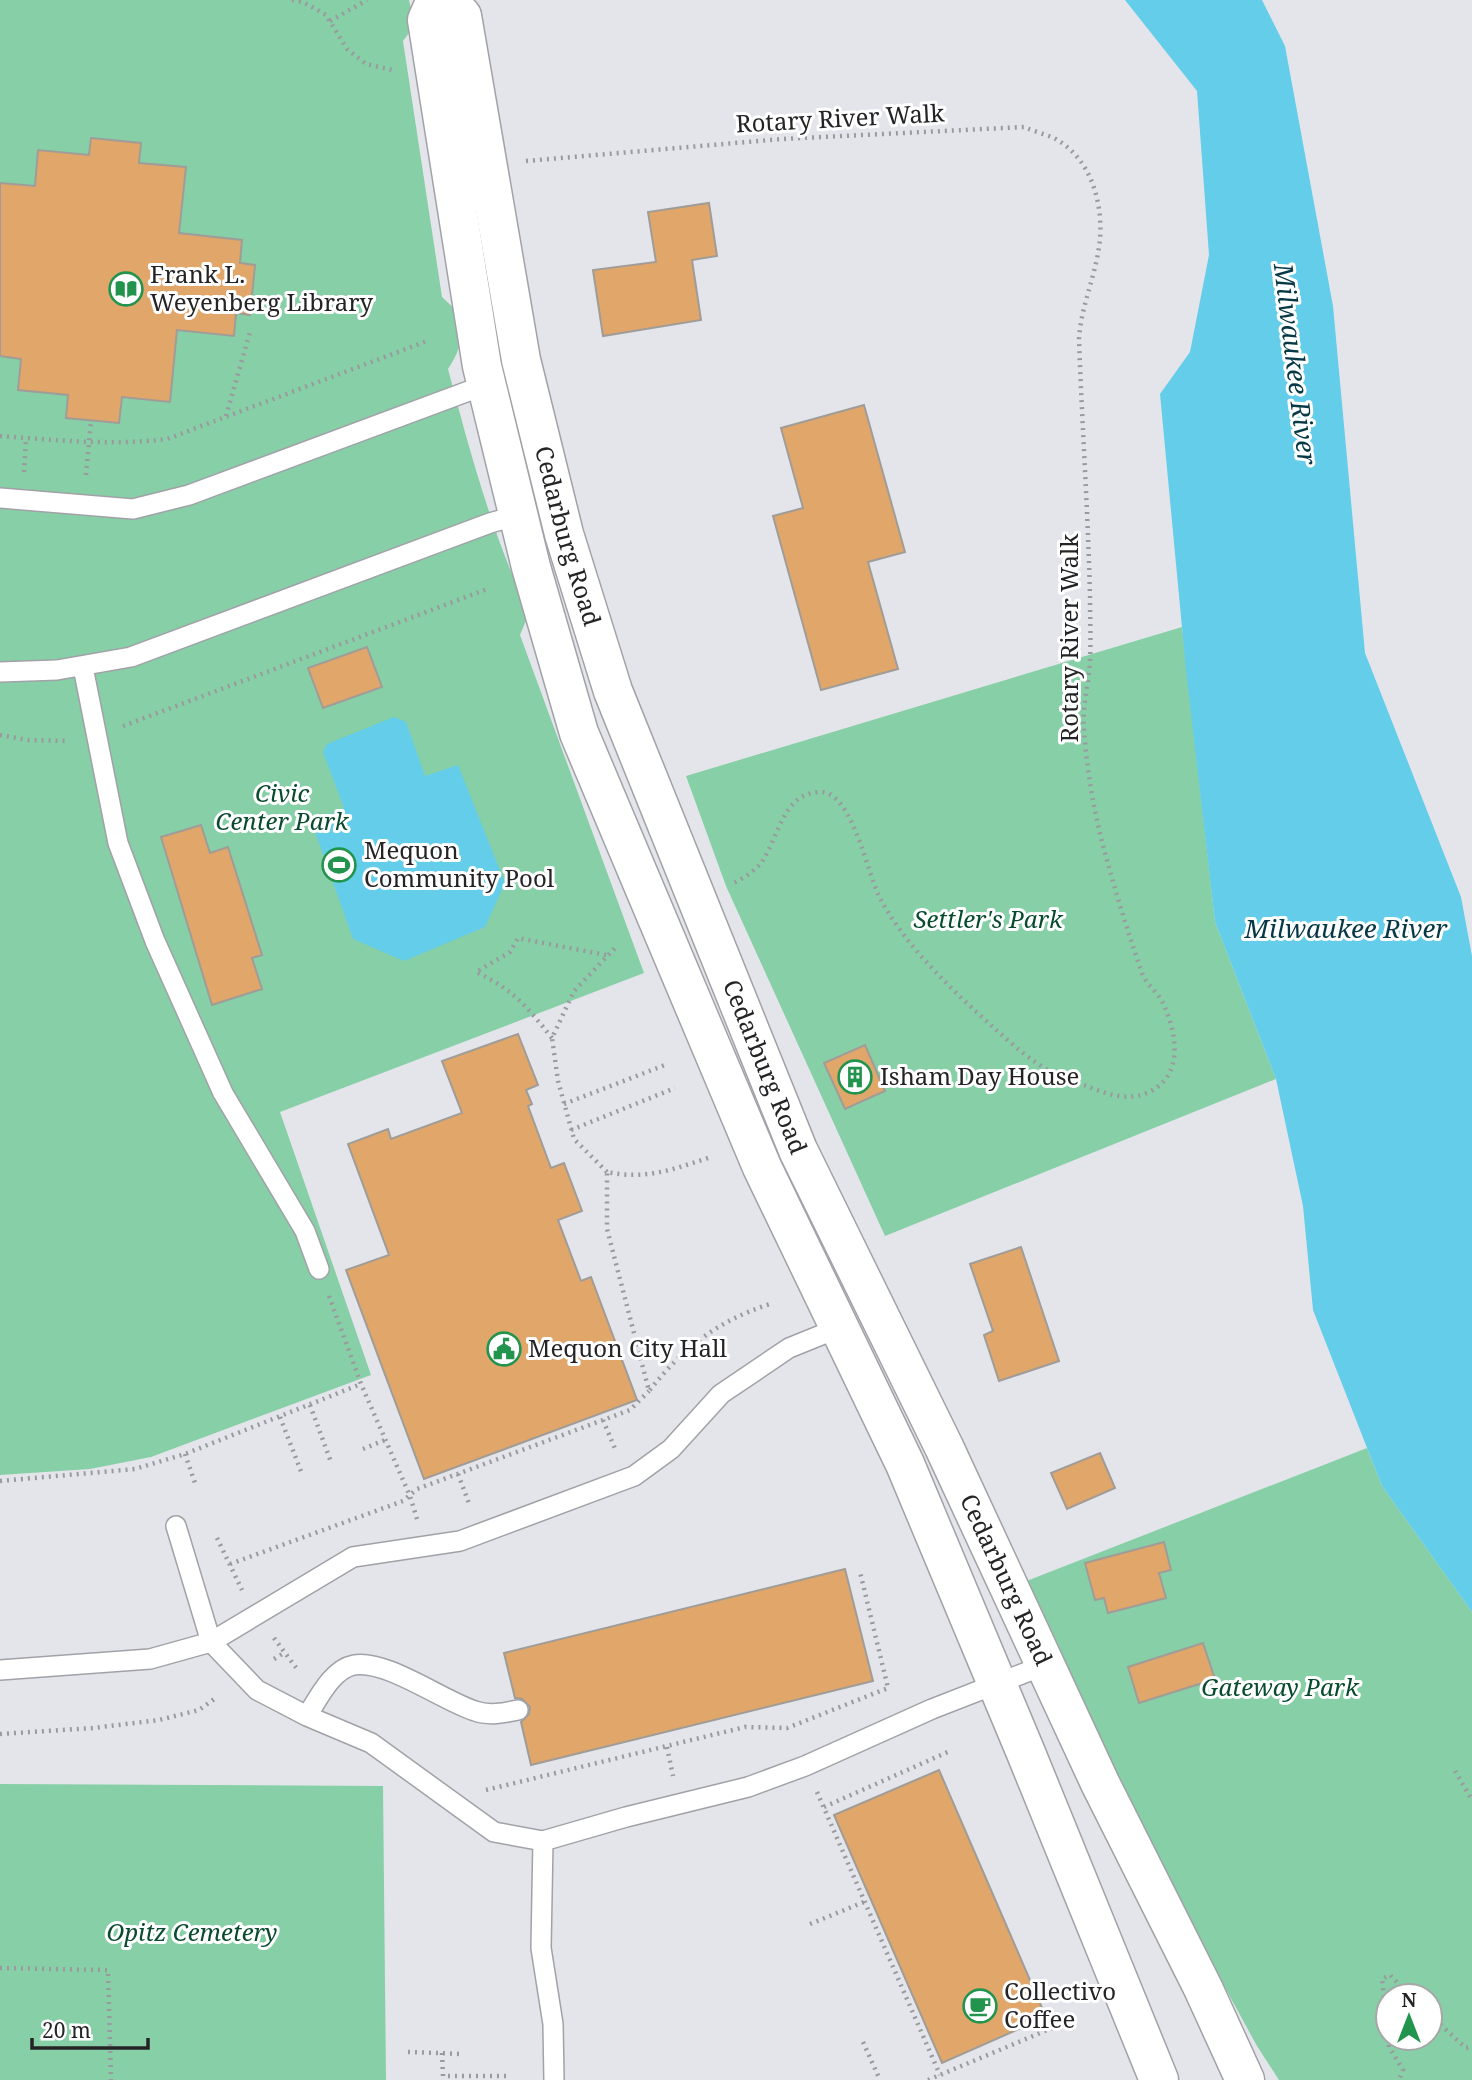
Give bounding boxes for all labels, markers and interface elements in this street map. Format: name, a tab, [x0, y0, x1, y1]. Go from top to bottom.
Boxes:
street label: Rotary River Walk	[735, 96, 946, 139]
place label: Frank L. Weyenberg Library	[150, 257, 373, 318]
water label: Milwaukee River	[1266, 260, 1326, 468]
library icon: Frank L. Weyenberg Library	[107, 270, 145, 308]
street label: Cedarburg Road	[528, 442, 610, 630]
street label: Rotary River Walk	[1052, 533, 1085, 742]
park label: Civic Center Park	[215, 776, 350, 837]
place label: Mequon Community Pool	[364, 833, 555, 894]
sports icon: Mequon Community Pool	[320, 846, 358, 884]
park label: Settler's Park	[913, 902, 1064, 935]
water label: Milwaukee River	[1244, 910, 1448, 946]
street label: Cedarburg Road	[716, 974, 816, 1159]
building icon: Isham Day House	[836, 1058, 874, 1096]
place label: Isham Day House	[880, 1059, 1079, 1092]
public building icon: Mequon City Hall	[485, 1330, 523, 1368]
place label: Mequon City Hall	[528, 1331, 728, 1364]
street label: Cedarburg Road	[953, 1488, 1061, 1671]
park label: Gateway Park	[1201, 1670, 1360, 1703]
park label: Opitz Cemetery	[106, 1915, 278, 1948]
place label: Collectivo Coffee	[1004, 1974, 1116, 2035]
north arrow	[1374, 1982, 1444, 2052]
cafe icon: Collectivo Coffee	[961, 1987, 999, 2025]
text: N	[1402, 1987, 1417, 2013]
scale bar	[32, 2007, 147, 2050]
text: 20 m	[42, 2016, 91, 2044]

